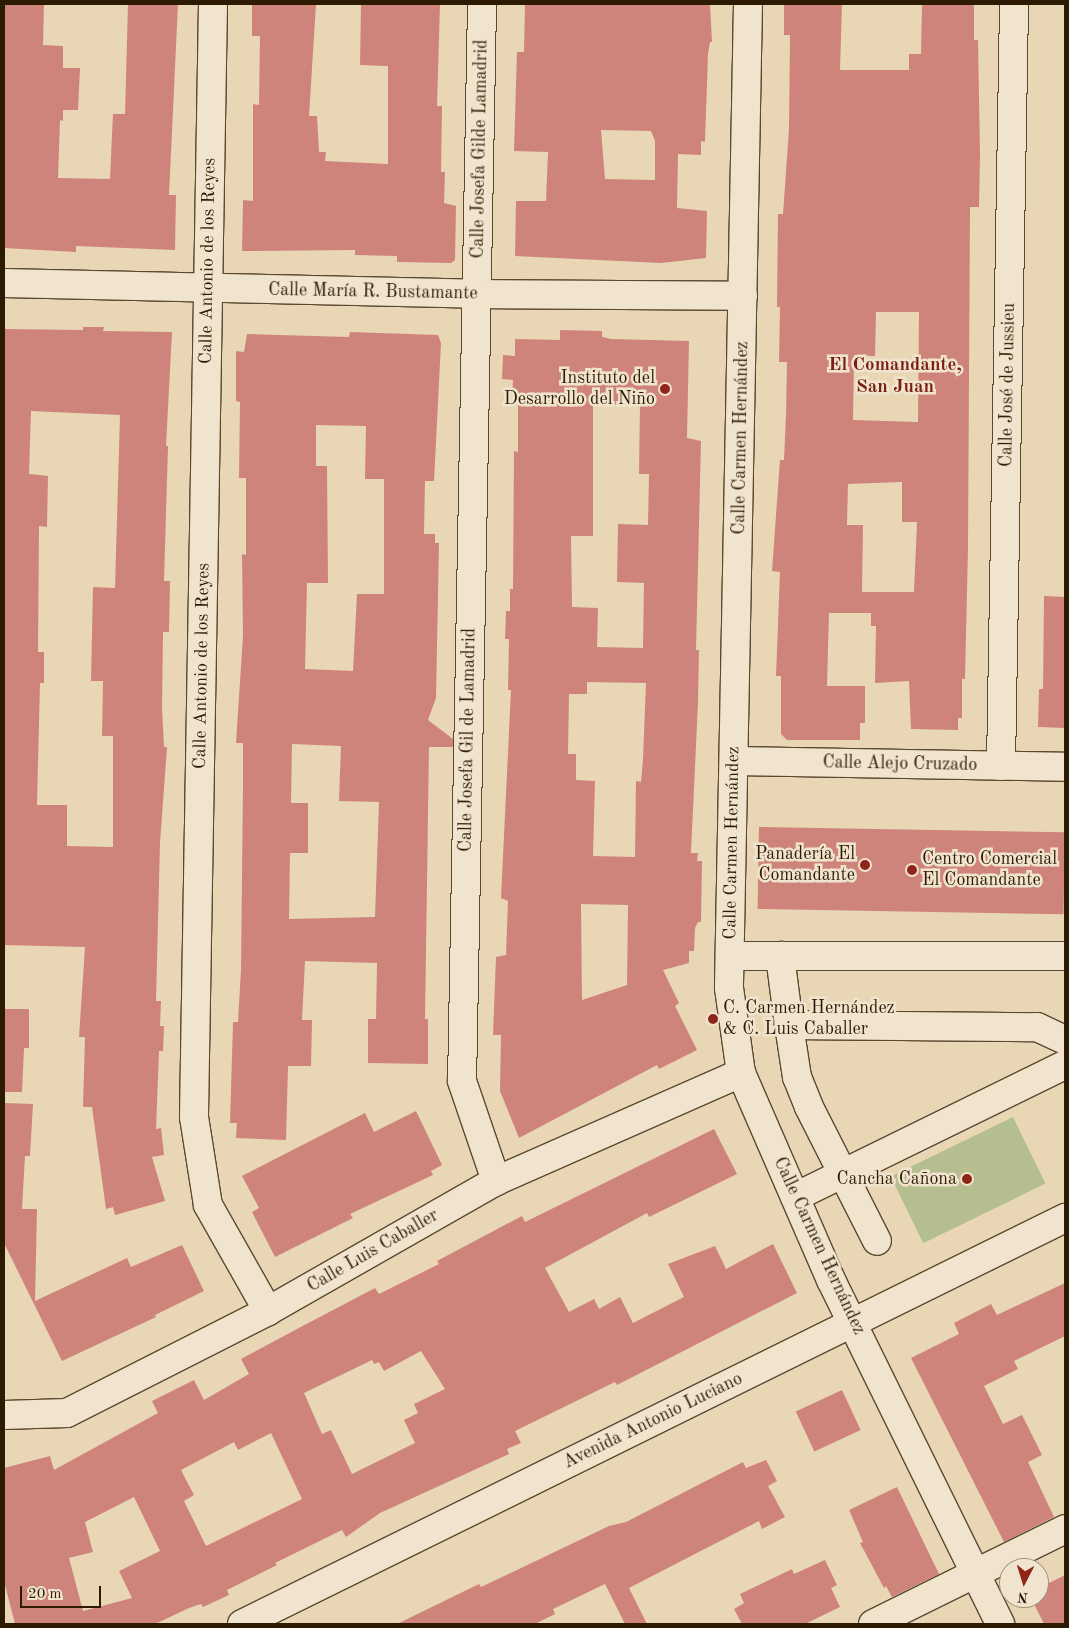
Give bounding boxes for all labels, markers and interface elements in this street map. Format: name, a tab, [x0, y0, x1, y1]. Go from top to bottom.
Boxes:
street label: Calle Josefa Gilde Lamadrid	[467, 39, 493, 259]
street label: Calle Antonio de los Reyes	[195, 158, 221, 364]
street label: Calle María R. Bustamante	[268, 279, 478, 305]
street label: Calle José de Jussieu	[996, 303, 1020, 467]
street label: Calle Carmen Hernández	[729, 341, 753, 535]
district label: El Comandante, San Juan	[828, 355, 962, 399]
place label: Instituto del Desarrollo del Niño	[504, 368, 655, 410]
marker: Instituto del Desarrollo del Niño	[659, 383, 671, 395]
street label: Calle Antonio de los Reyes	[189, 563, 215, 769]
street label: Calle Josefa Gil de Lamadrid	[455, 628, 481, 852]
street label: Calle Carmen Hernández	[720, 746, 744, 940]
street label: Calle Alejo Cruzado	[822, 752, 978, 776]
place label: Panadería El Comandante	[755, 844, 855, 886]
place label: Centro Comercial El Comandante	[922, 849, 1057, 892]
marker: Panadería El Comandante	[859, 859, 871, 871]
marker: Centro Comercial El Comandante	[906, 864, 918, 876]
place label: C. Carmen Hernández & C. Luis Caballer	[723, 998, 895, 1040]
marker: C. Carmen Hernández & C. Luis Caballer	[707, 1013, 719, 1025]
street label: Calle Carmen Hernández	[768, 1154, 870, 1338]
place label: Cancha Cañona	[837, 1168, 957, 1190]
marker: Cancha Cañona	[961, 1173, 973, 1185]
street label: Calle Luis Caballer	[304, 1205, 442, 1297]
street label: Avenida Antonio Luciano	[560, 1368, 746, 1474]
north arrow	[999, 1558, 1049, 1608]
scale bar	[22, 1576, 104, 1608]
text: 20 m	[28, 1587, 62, 1602]
text: N	[1017, 1590, 1029, 1604]

